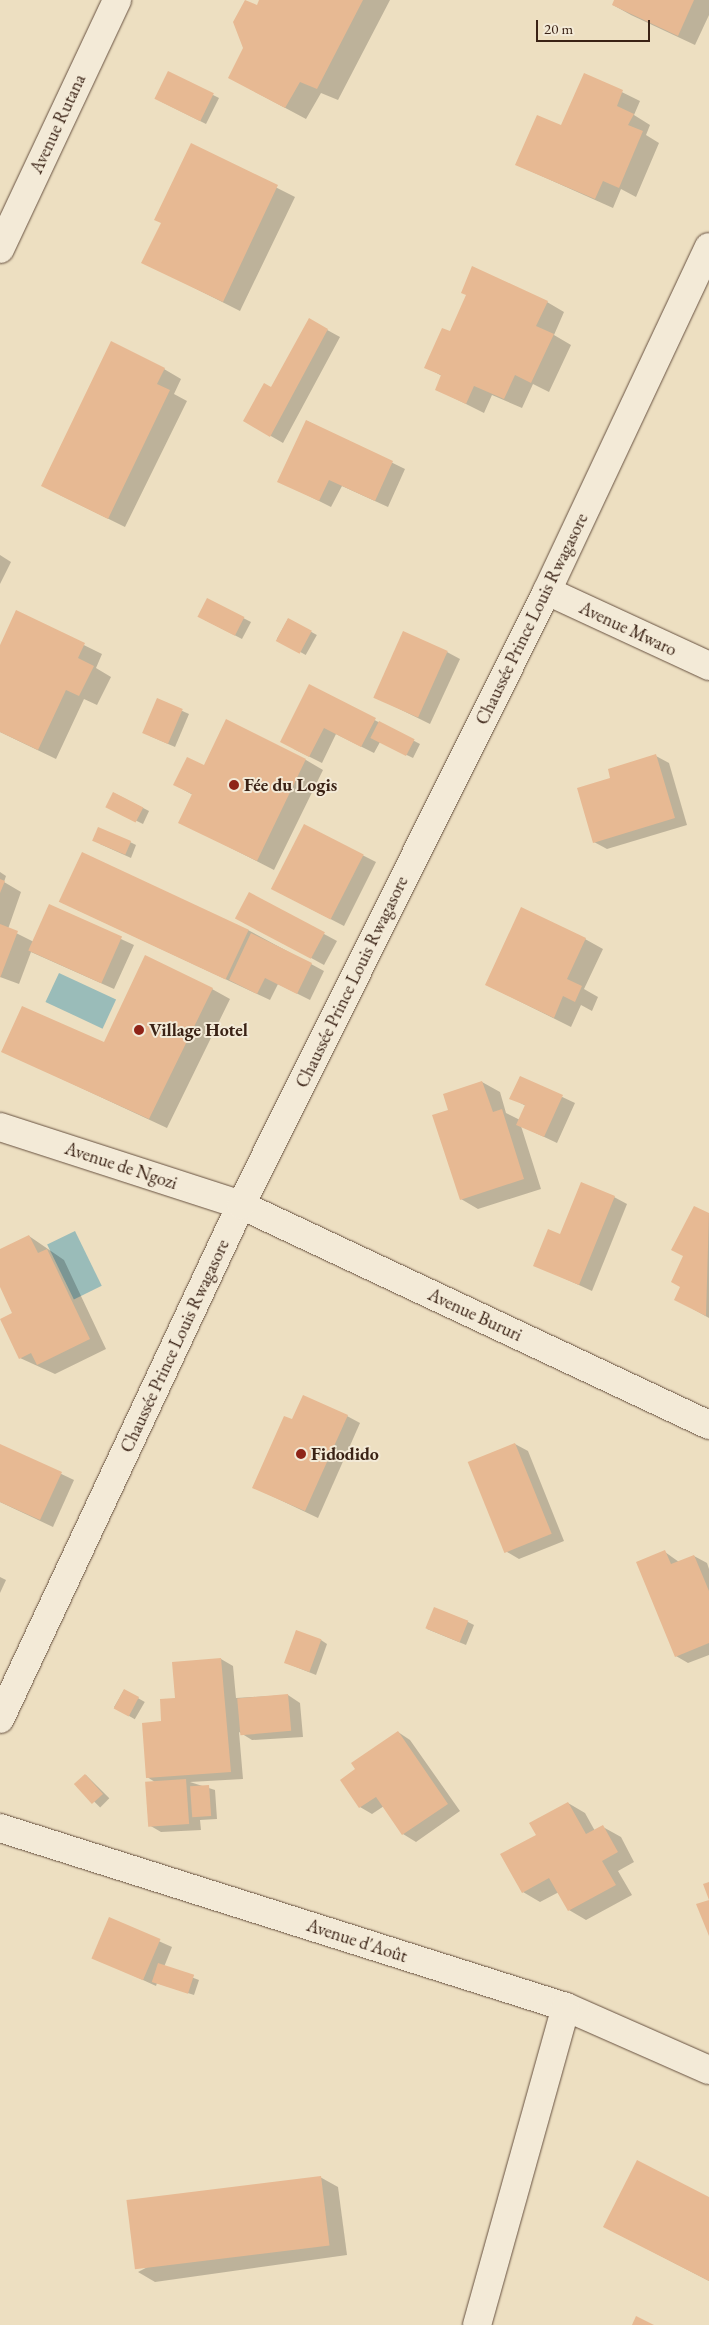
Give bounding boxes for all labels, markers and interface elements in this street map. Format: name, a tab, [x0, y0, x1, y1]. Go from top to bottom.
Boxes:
scale bar	[539, 10, 653, 42]
text: 20 m	[544, 19, 573, 38]
street label: Avenue Rutana	[26, 71, 90, 177]
street label: Chaussée Prince Louis Rwagasore	[471, 510, 593, 728]
street label: Avenue Mwaro	[576, 597, 680, 661]
place label: Fée du Logis	[244, 774, 337, 796]
marker: Fée du Logis	[228, 779, 240, 791]
street label: Chaussée Prince Louis Rwagasore	[291, 873, 413, 1091]
place label: Village Hotel	[149, 1019, 248, 1041]
marker: Village Hotel	[133, 1024, 145, 1036]
street label: Avenue de Ngozi	[62, 1138, 180, 1194]
street label: Chaussée Prince Louis Rwagasore	[116, 1236, 234, 1456]
street label: Avenue Bururi	[425, 1284, 525, 1346]
place label: Fidodido	[311, 1443, 379, 1465]
marker: Fidodido	[295, 1448, 307, 1460]
street label: Avenue d'Août	[304, 1915, 410, 1967]

